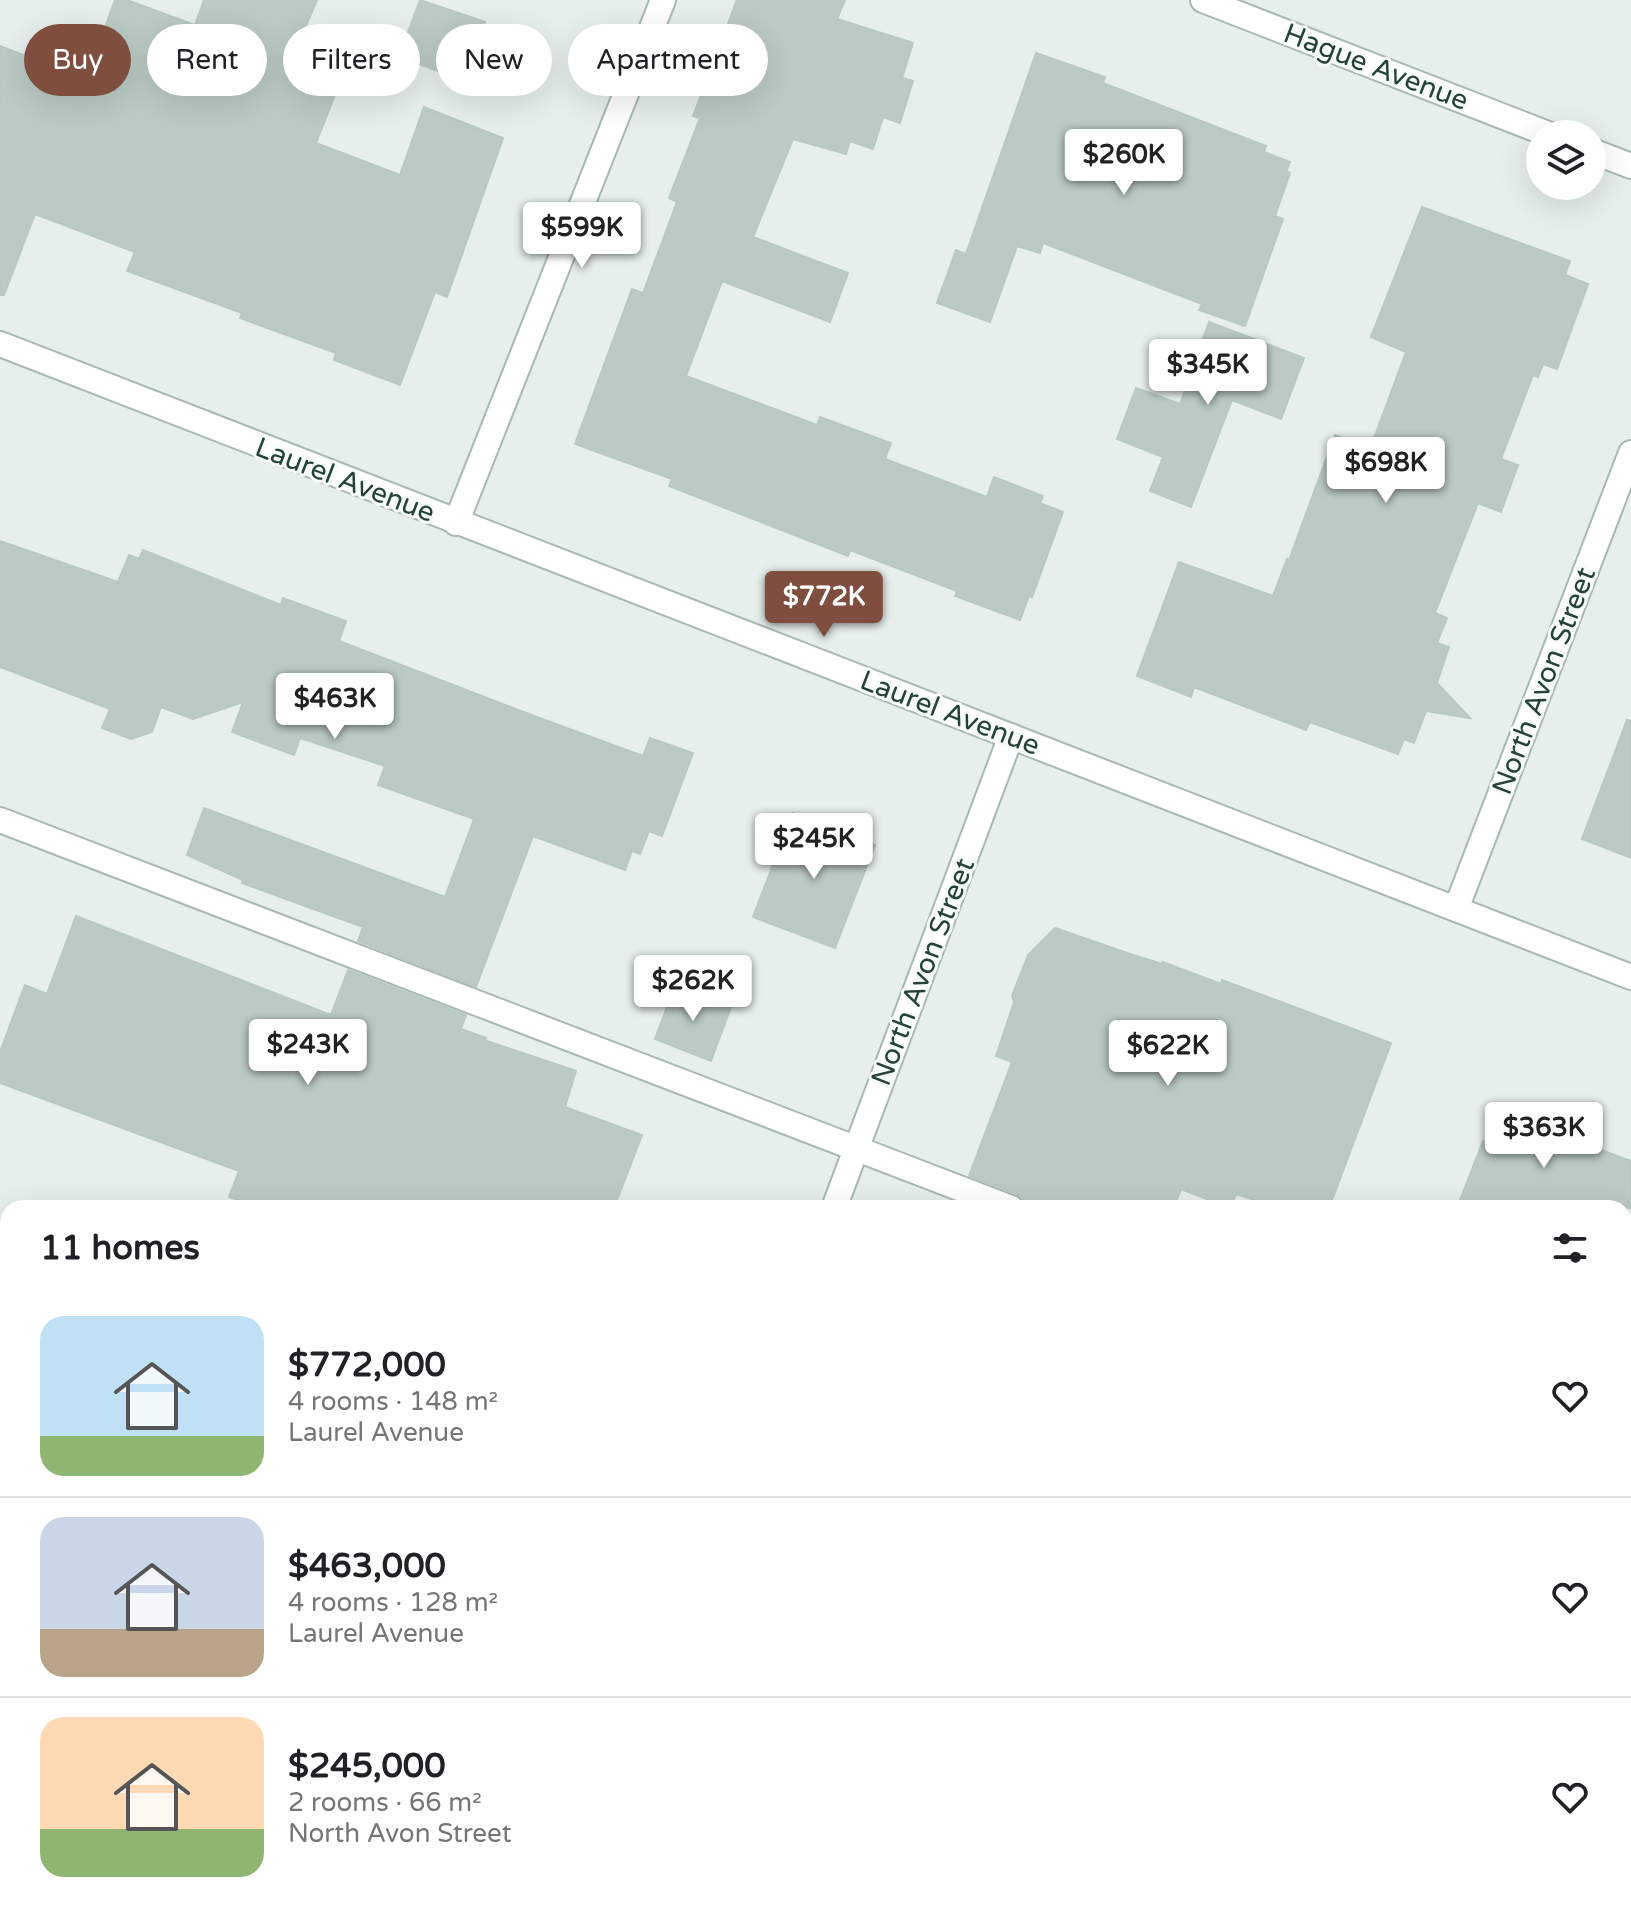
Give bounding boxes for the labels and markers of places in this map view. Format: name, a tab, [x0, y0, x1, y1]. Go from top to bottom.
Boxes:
pin: $260K	[1068, 129, 1180, 197]
pin: $599K	[526, 202, 638, 270]
pin: $345K	[1152, 339, 1264, 407]
pin: $698K	[1330, 437, 1442, 505]
pin: $772K	[768, 571, 880, 639]
pin: $463K	[279, 673, 391, 741]
pin: $245K	[758, 813, 870, 881]
pin: $262K	[637, 955, 749, 1023]
pin: $243K	[252, 1019, 364, 1087]
pin: $622K	[1112, 1020, 1224, 1088]
pin: $363K	[1488, 1102, 1600, 1170]

